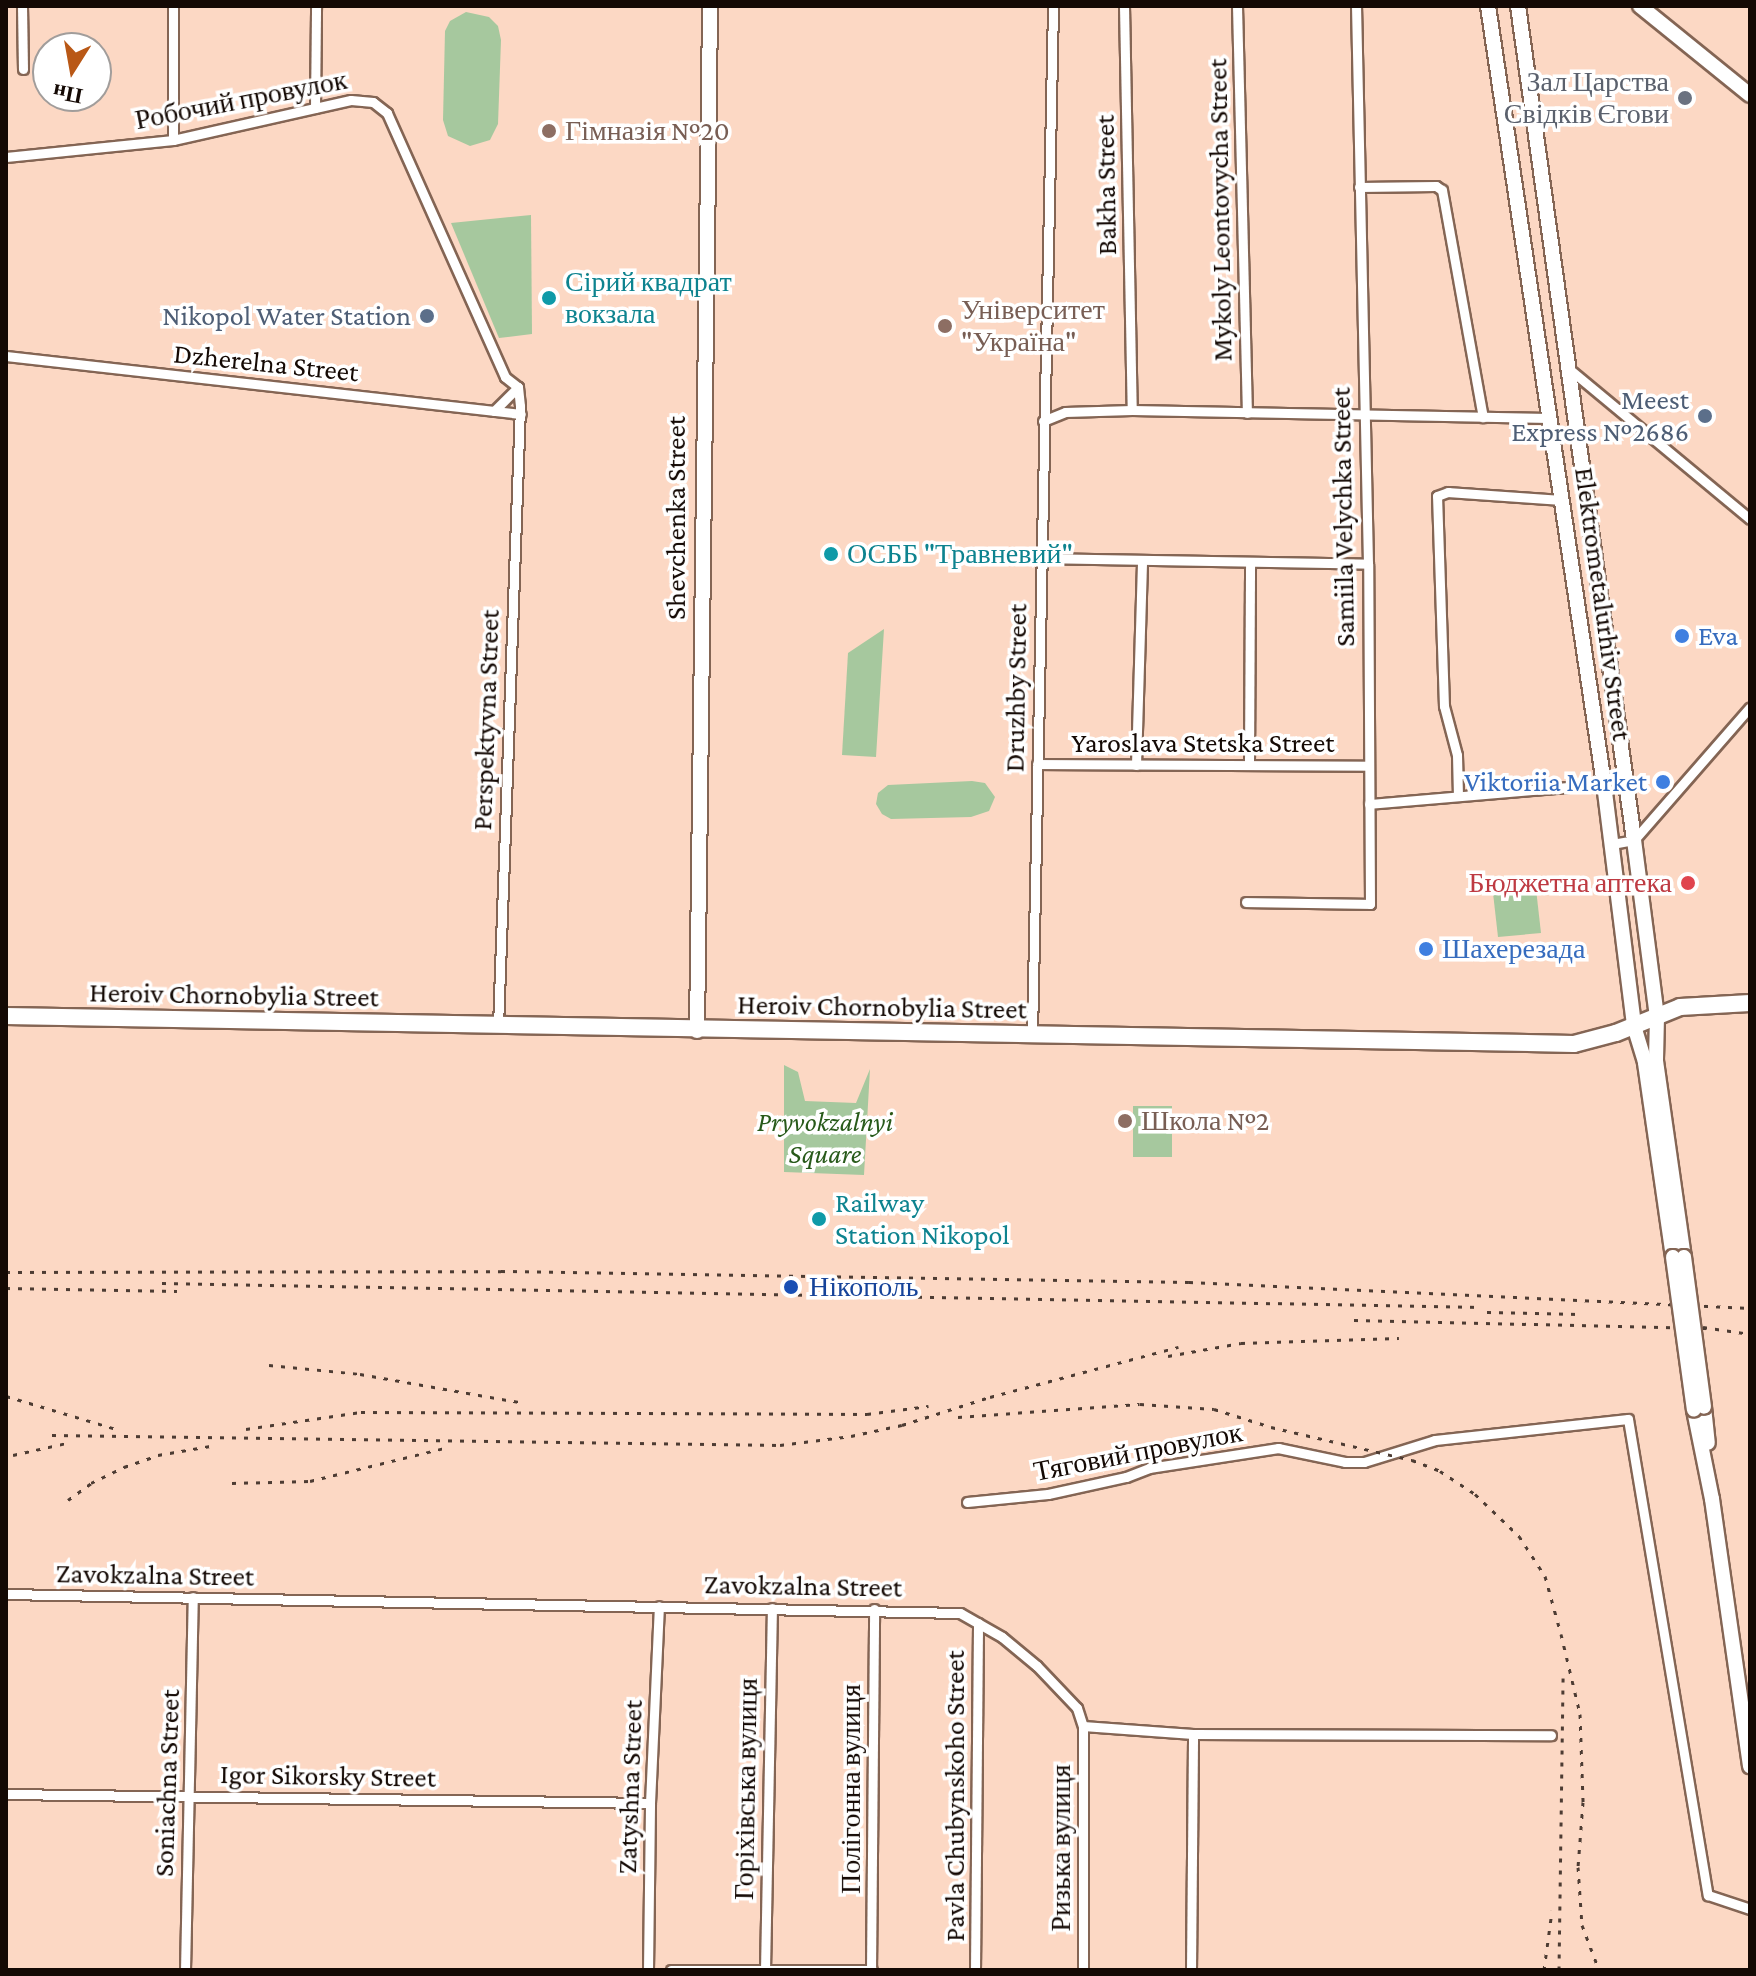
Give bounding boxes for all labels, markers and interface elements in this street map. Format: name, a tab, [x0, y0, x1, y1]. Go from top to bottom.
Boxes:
north arrow	[32, 32, 112, 112]
street label: Mykoly Leontovycha Street	[1201, 58, 1239, 362]
street label: Робочий провулок	[132, 63, 350, 137]
place label: Зал Царства Свідків Єгови	[1504, 65, 1669, 131]
text: Пн	[51, 79, 85, 109]
marker: Зал Царства Свідків Єгови	[1676, 89, 1694, 107]
place label: Гімназія №20	[565, 114, 730, 148]
street label: Bakha Street	[1088, 114, 1124, 256]
marker: Гімназія №20	[540, 122, 558, 140]
place label: Сірий квадрат вокзала	[565, 265, 732, 331]
marker: Сірий квадрат вокзала	[540, 289, 558, 307]
place label: Університет "Україна"	[961, 293, 1105, 359]
place label: Nikopol Water Station	[162, 299, 411, 333]
marker: Nikopol Water Station	[418, 307, 436, 325]
marker: Університет "Україна"	[936, 317, 954, 335]
street label: Dzherelna Street	[172, 337, 360, 389]
place label: Meest Express №2686	[1511, 383, 1689, 449]
street label: Samiila Velychka Street	[1324, 387, 1362, 647]
marker: Meest Express №2686	[1696, 407, 1714, 425]
street label: Shevchenka Street	[659, 416, 693, 620]
street label: Elektrometalurhiv Street	[1567, 465, 1639, 743]
place label: ОСББ "Травневий"	[847, 537, 1073, 571]
marker: ОСББ "Травневий"	[822, 545, 840, 563]
street label: Druzhby Street	[998, 604, 1034, 772]
street label: Perspektyvna Street	[465, 609, 507, 831]
place label: Eva	[1698, 619, 1738, 653]
marker: Eva	[1673, 627, 1691, 645]
street label: Yaroslava Stetska Street	[1072, 726, 1334, 760]
place label: Viktoriia Market	[1464, 765, 1647, 799]
marker: Viktoriia Market	[1654, 773, 1672, 791]
place label: Бюджетна аптека	[1469, 866, 1672, 900]
marker: Бюджетна аптека	[1679, 874, 1697, 892]
place label: Шахерезада	[1442, 932, 1585, 966]
marker: Шахерезада	[1417, 940, 1435, 958]
street label: Heroiv Chornobylia Street	[89, 976, 379, 1014]
street label: Heroiv Chornobylia Street	[737, 988, 1027, 1026]
place label: Школа №2	[1141, 1104, 1269, 1138]
park label: Pryvokzalnyi Square	[757, 1105, 893, 1171]
marker: Школа №2	[1116, 1112, 1134, 1130]
place label: Railway Station Nikopol	[835, 1186, 1010, 1252]
marker: Railway Station Nikopol	[810, 1210, 828, 1228]
place label: Нікополь	[809, 1270, 919, 1304]
marker: Нікополь	[780, 1276, 802, 1298]
street label: Тяговий провулок	[1031, 1415, 1245, 1489]
street label: Zavokzalna Street	[56, 1556, 254, 1594]
street label: Zavokzalna Street	[704, 1567, 902, 1605]
street label: Pavla Chubynskoho Street	[938, 1650, 972, 1942]
street label: Горіхівська вулиця	[727, 1678, 765, 1900]
street label: Полігонна вулиця	[834, 1684, 868, 1894]
street label: Soniachna Street	[147, 1689, 187, 1877]
street label: Zatyshna Street	[610, 1699, 650, 1875]
street label: Igor Sikorsky Street	[220, 1757, 436, 1795]
street label: Ризька вулиця	[1044, 1764, 1078, 1932]

